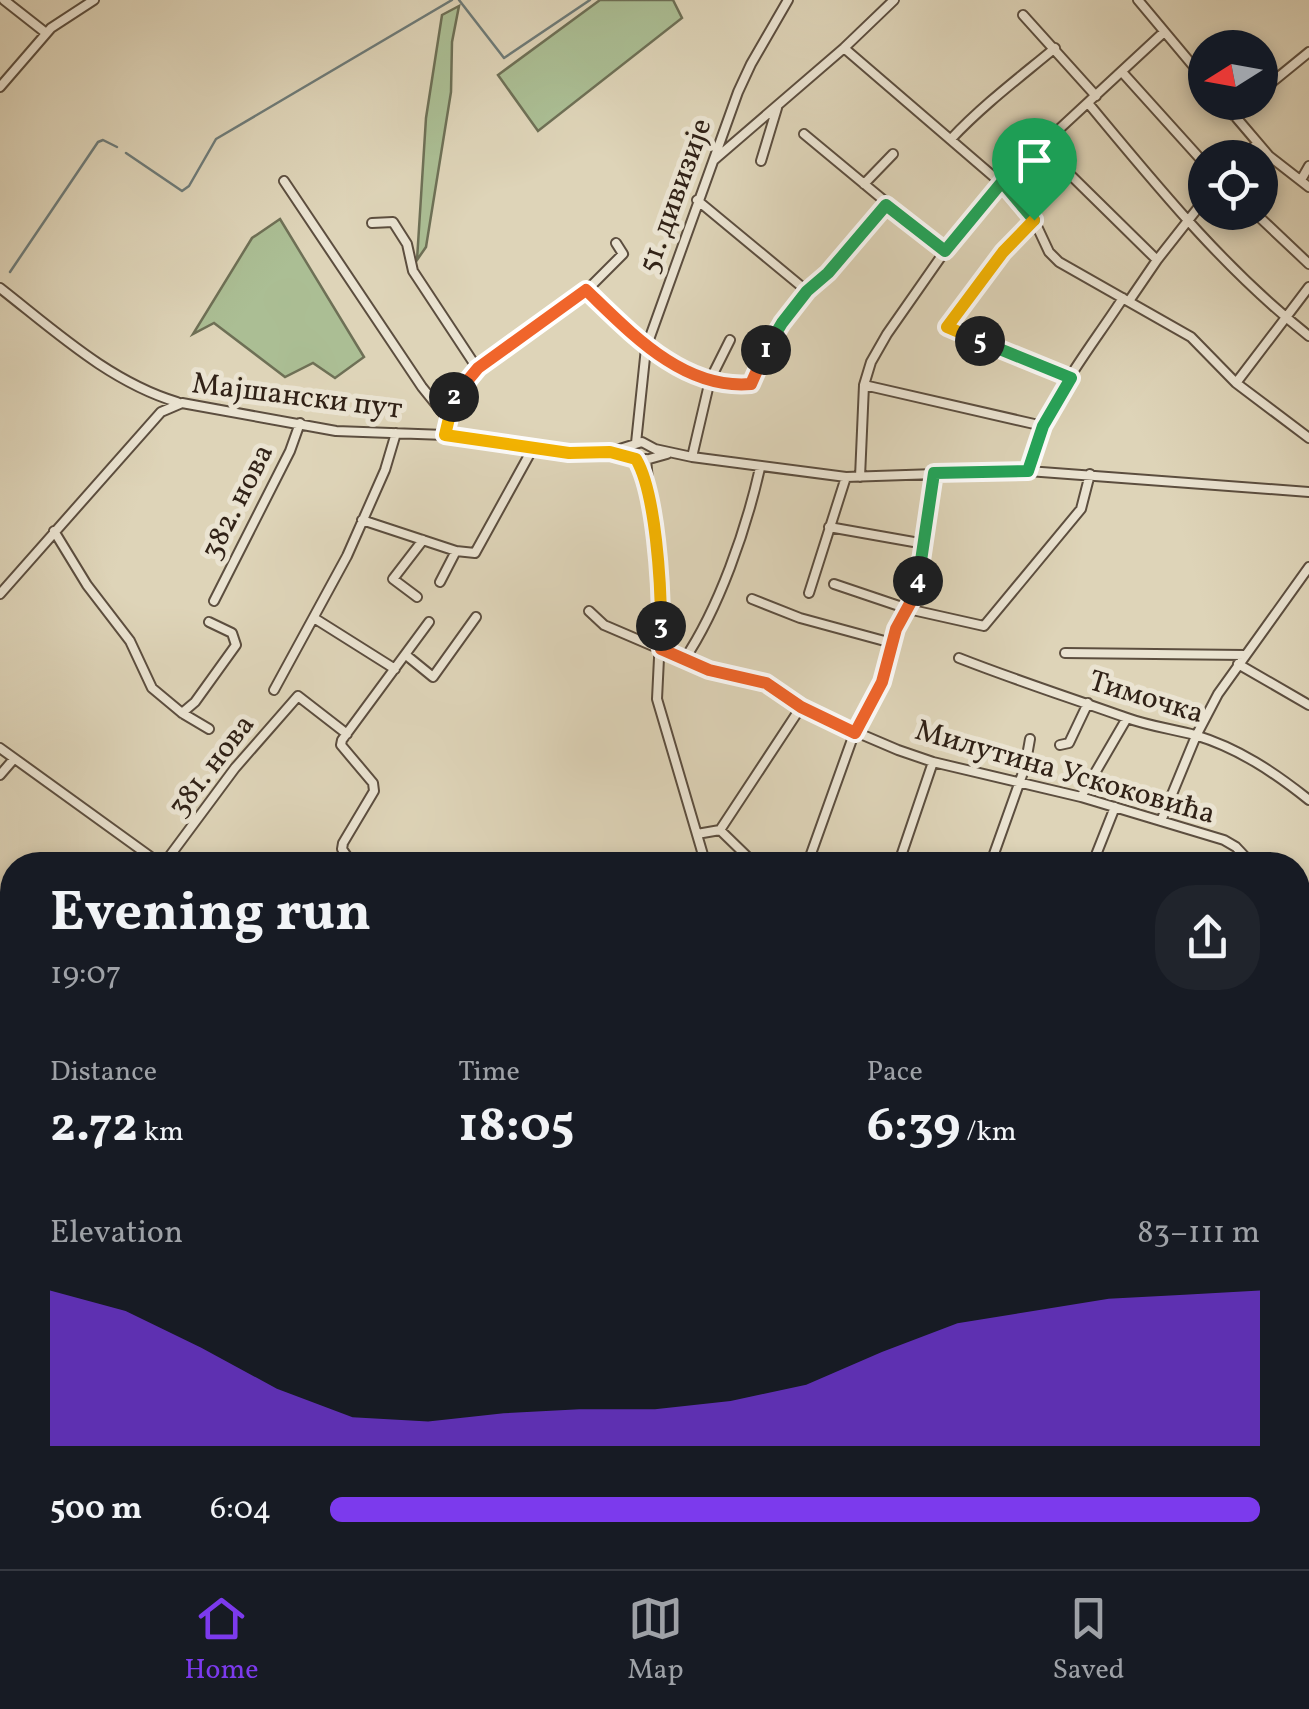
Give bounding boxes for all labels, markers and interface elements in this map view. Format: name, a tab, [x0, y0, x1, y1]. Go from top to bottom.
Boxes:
north arrow	[1188, 30, 1278, 120]
map controls	[1188, 30, 1278, 230]
street label: 51. дивизије	[629, 113, 723, 279]
pin	[992, 118, 1077, 221]
icon: arrive	[1007, 133, 1062, 188]
button: locate	[1188, 140, 1278, 230]
pin: 5	[955, 316, 1005, 366]
text: 5	[973, 321, 987, 360]
pin: 1	[741, 325, 791, 375]
text: 1	[760, 330, 772, 369]
street label: Мајшански пут	[189, 363, 405, 431]
pin: 2	[429, 372, 479, 422]
text: 2	[447, 377, 461, 416]
street label: 382. нова	[191, 437, 285, 567]
pin: 4	[893, 556, 943, 606]
text: 4	[910, 561, 926, 600]
pin: 3	[636, 601, 686, 651]
text: 3	[654, 606, 668, 645]
street label: Тимочка	[1083, 661, 1209, 735]
street label: 381. нова	[159, 706, 265, 826]
street label: Милутина Ускоковића	[910, 710, 1220, 836]
text: Evening run	[50, 877, 371, 953]
button: share	[1155, 885, 1260, 990]
text: 19:07	[50, 953, 121, 997]
text: Distance	[50, 1053, 157, 1092]
text: Time	[458, 1053, 520, 1092]
text: Pace	[867, 1053, 923, 1092]
text: 2.72	[50, 1092, 138, 1162]
text: 18:05	[458, 1092, 575, 1162]
text: 6:39	[867, 1092, 961, 1162]
text: km	[138, 1113, 184, 1152]
text: /km	[961, 1113, 1017, 1152]
text: Elevation	[50, 1212, 183, 1256]
text: 83–111 m	[1137, 1212, 1260, 1256]
text: 500 m	[50, 1488, 142, 1532]
text: 6:04	[210, 1488, 271, 1532]
tab: Home	[184, 1591, 259, 1690]
tab: Map	[627, 1591, 683, 1690]
tab: Saved	[1052, 1591, 1125, 1690]

